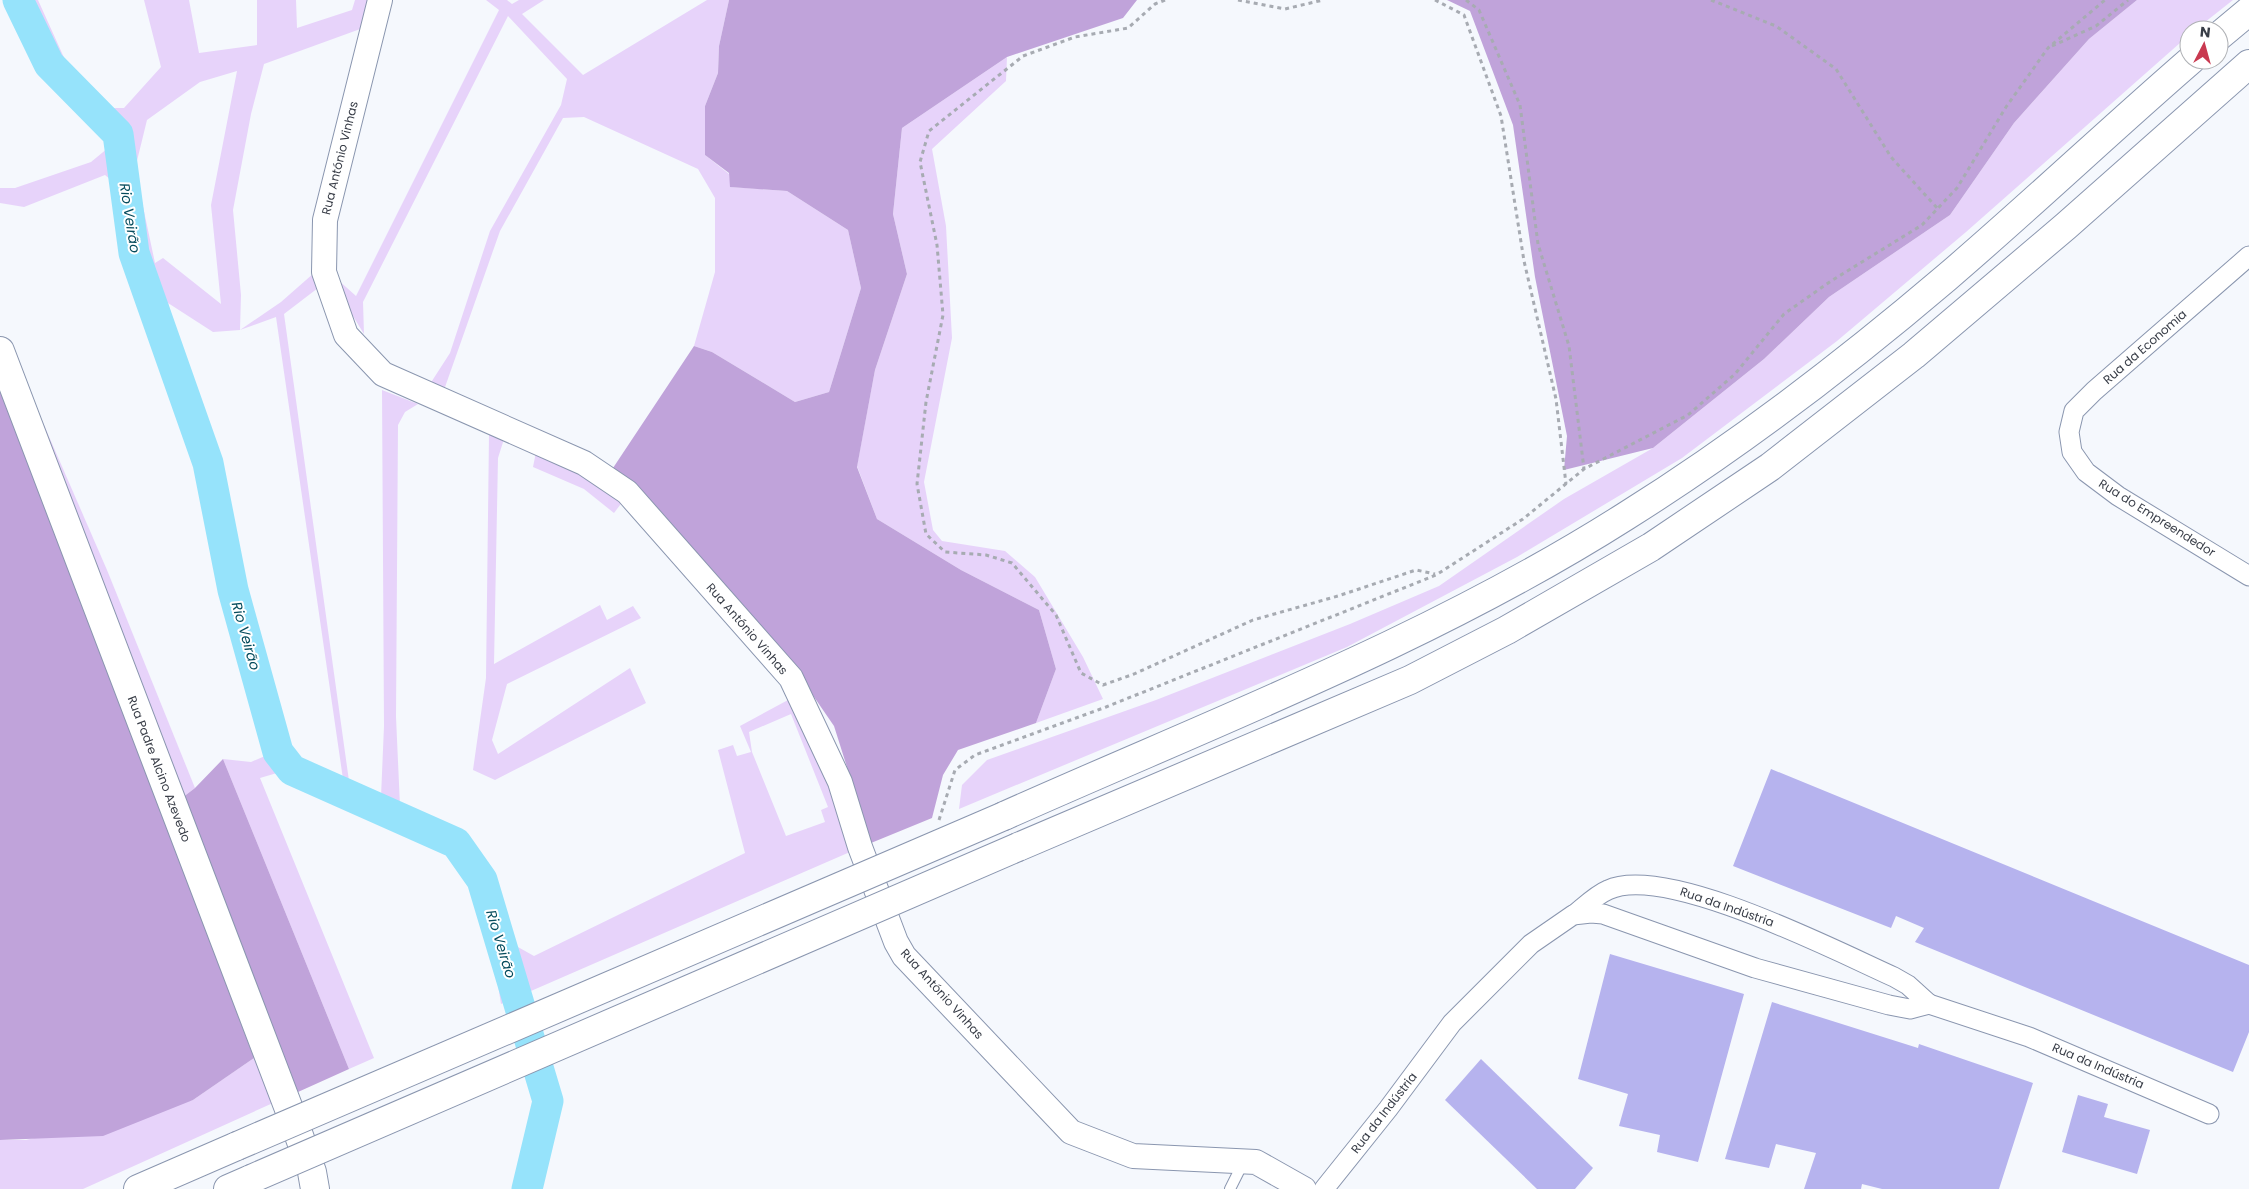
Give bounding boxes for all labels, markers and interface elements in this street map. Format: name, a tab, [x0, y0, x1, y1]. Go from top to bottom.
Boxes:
north arrow	[2179, 20, 2229, 70]
text: N	[2199, 22, 2212, 43]
street label: Rua António Vinhas	[317, 99, 362, 216]
water label: Rio Veirão	[115, 182, 145, 254]
street label: Rua da Economia	[2099, 306, 2190, 388]
street label: Rua do Empreendedor	[2096, 475, 2219, 561]
street label: Rua António Vinhas	[703, 579, 792, 678]
water label: Rio Veirão	[227, 599, 265, 673]
street label: Rua Padre Alcino Azevedo	[124, 693, 195, 845]
street label: Rua da Indústria	[1678, 882, 1776, 931]
water label: Rio Veirão	[481, 907, 521, 981]
street label: Rua António Vinhas	[897, 945, 988, 1043]
street label: Rua da Indústria	[2050, 1039, 2147, 1093]
street label: Rua da Indústria	[1347, 1069, 1421, 1157]

